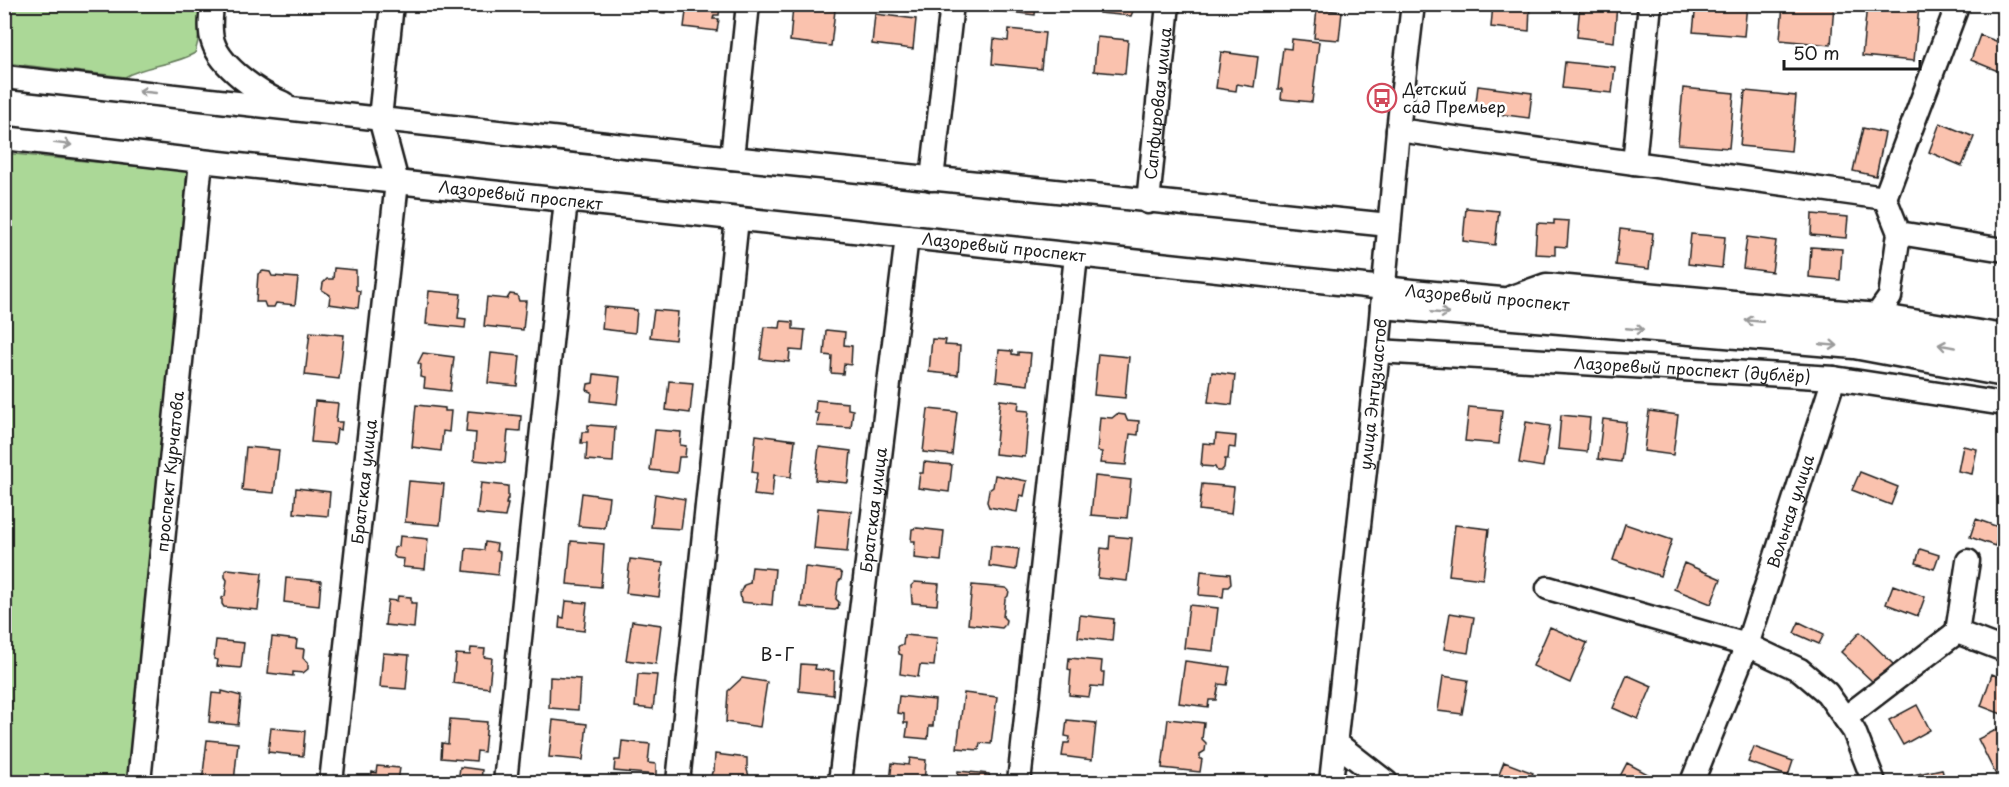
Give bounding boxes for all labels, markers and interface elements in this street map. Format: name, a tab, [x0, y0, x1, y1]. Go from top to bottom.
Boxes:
street label: Сапфировая улица	[1137, 26, 1177, 181]
scale bar	[1784, 33, 1920, 71]
text: 50 m	[1793, 39, 1840, 66]
place label: Детский сад Премьер	[1402, 76, 1506, 118]
bus stop icon: Детский сад Премьер	[1366, 82, 1398, 114]
one-way arrow	[138, 87, 158, 98]
one-way arrow	[52, 139, 72, 150]
street label: Лазоревый проспект	[438, 174, 604, 215]
street label: Лазоревый проспект	[921, 225, 1088, 267]
street label: Лазоревый проспект	[1404, 277, 1571, 316]
one-way arrow	[1430, 308, 1450, 319]
one-way arrow	[1744, 316, 1764, 327]
street label: улица Энтузиастов	[1352, 318, 1392, 471]
one-way arrow	[1624, 324, 1644, 335]
one-way arrow	[1819, 340, 1838, 351]
one-way arrow	[1938, 340, 1957, 351]
street label: Лазоревый проспект (дублёр)	[1574, 350, 1811, 388]
street label: проспект Курчатова	[149, 390, 189, 553]
street label: Братская улица	[344, 418, 382, 546]
street label: Братская улица	[853, 446, 892, 574]
street label: Вольная улица	[1760, 451, 1819, 571]
district label: В-Г	[761, 640, 795, 667]

